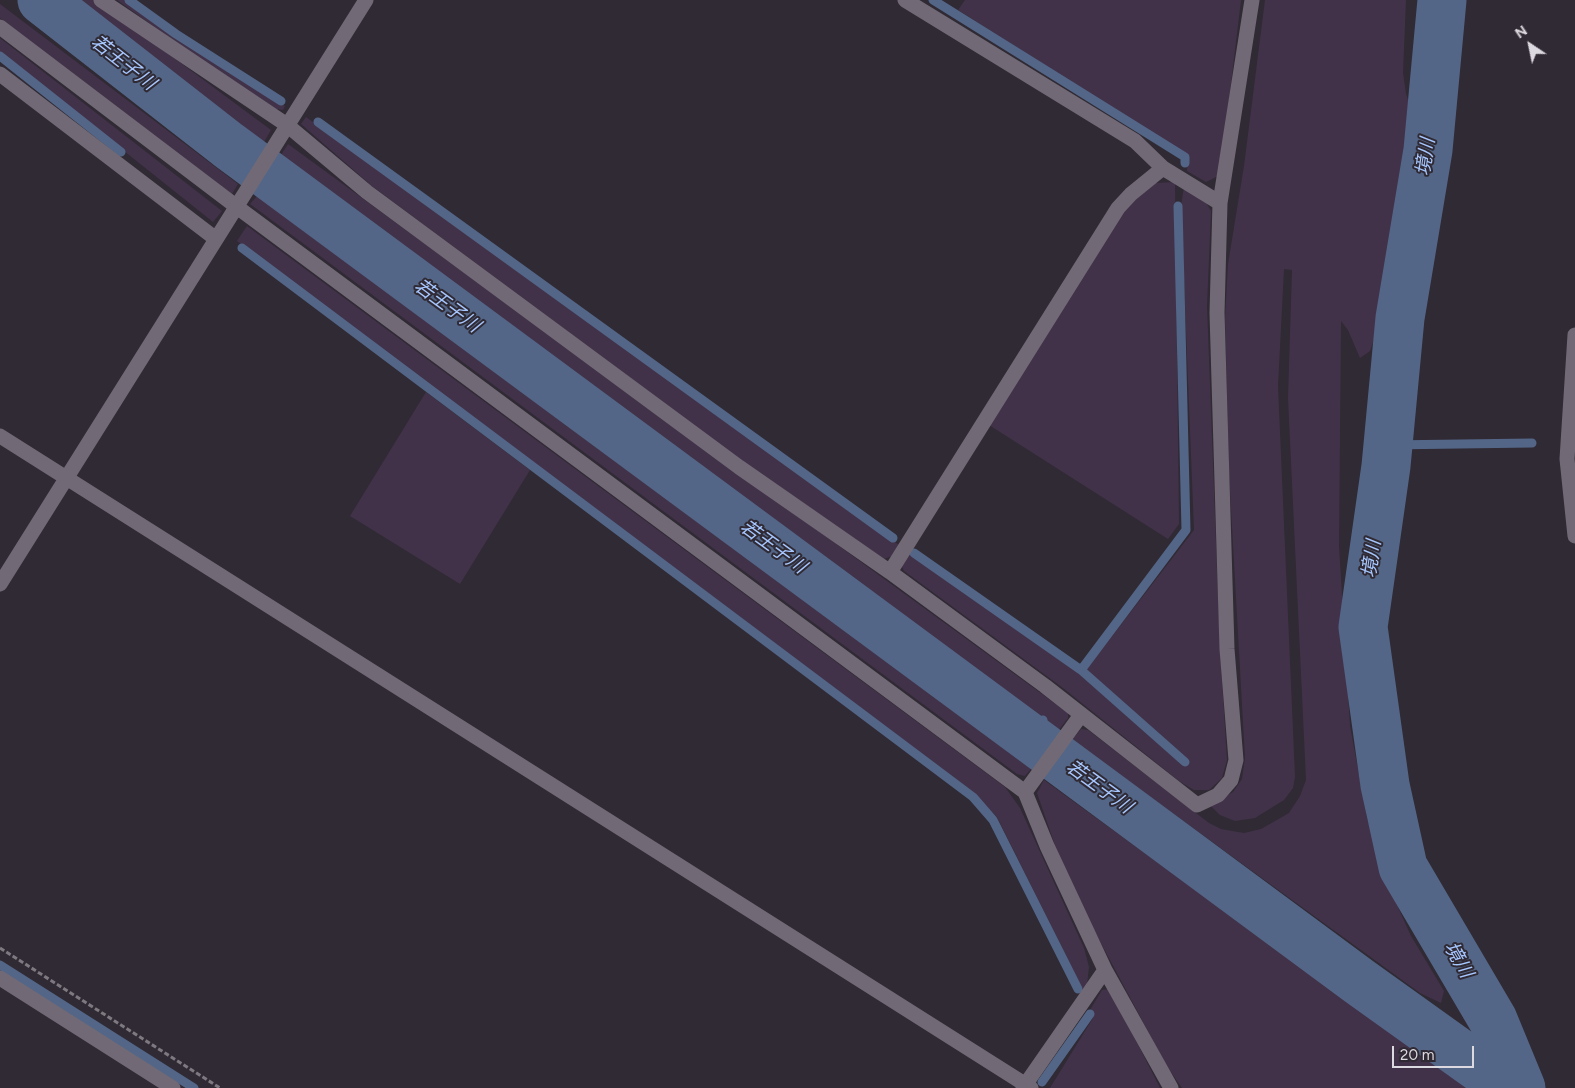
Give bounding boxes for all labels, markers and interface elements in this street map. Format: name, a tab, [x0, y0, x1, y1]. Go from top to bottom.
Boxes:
north arrow	[1505, 20, 1555, 70]
text: N	[1512, 22, 1531, 42]
water label: 若王子川	[86, 31, 160, 95]
water label: 境川	[1412, 137, 1440, 177]
water label: 若王子川	[410, 274, 484, 338]
water label: 若王子川	[736, 515, 810, 579]
water label: 境川	[1358, 539, 1386, 579]
water label: 若王子川	[1062, 755, 1136, 819]
water label: 境川	[1439, 938, 1477, 982]
scale bar	[1395, 1036, 1478, 1068]
text: 20 m	[1400, 1046, 1434, 1064]

